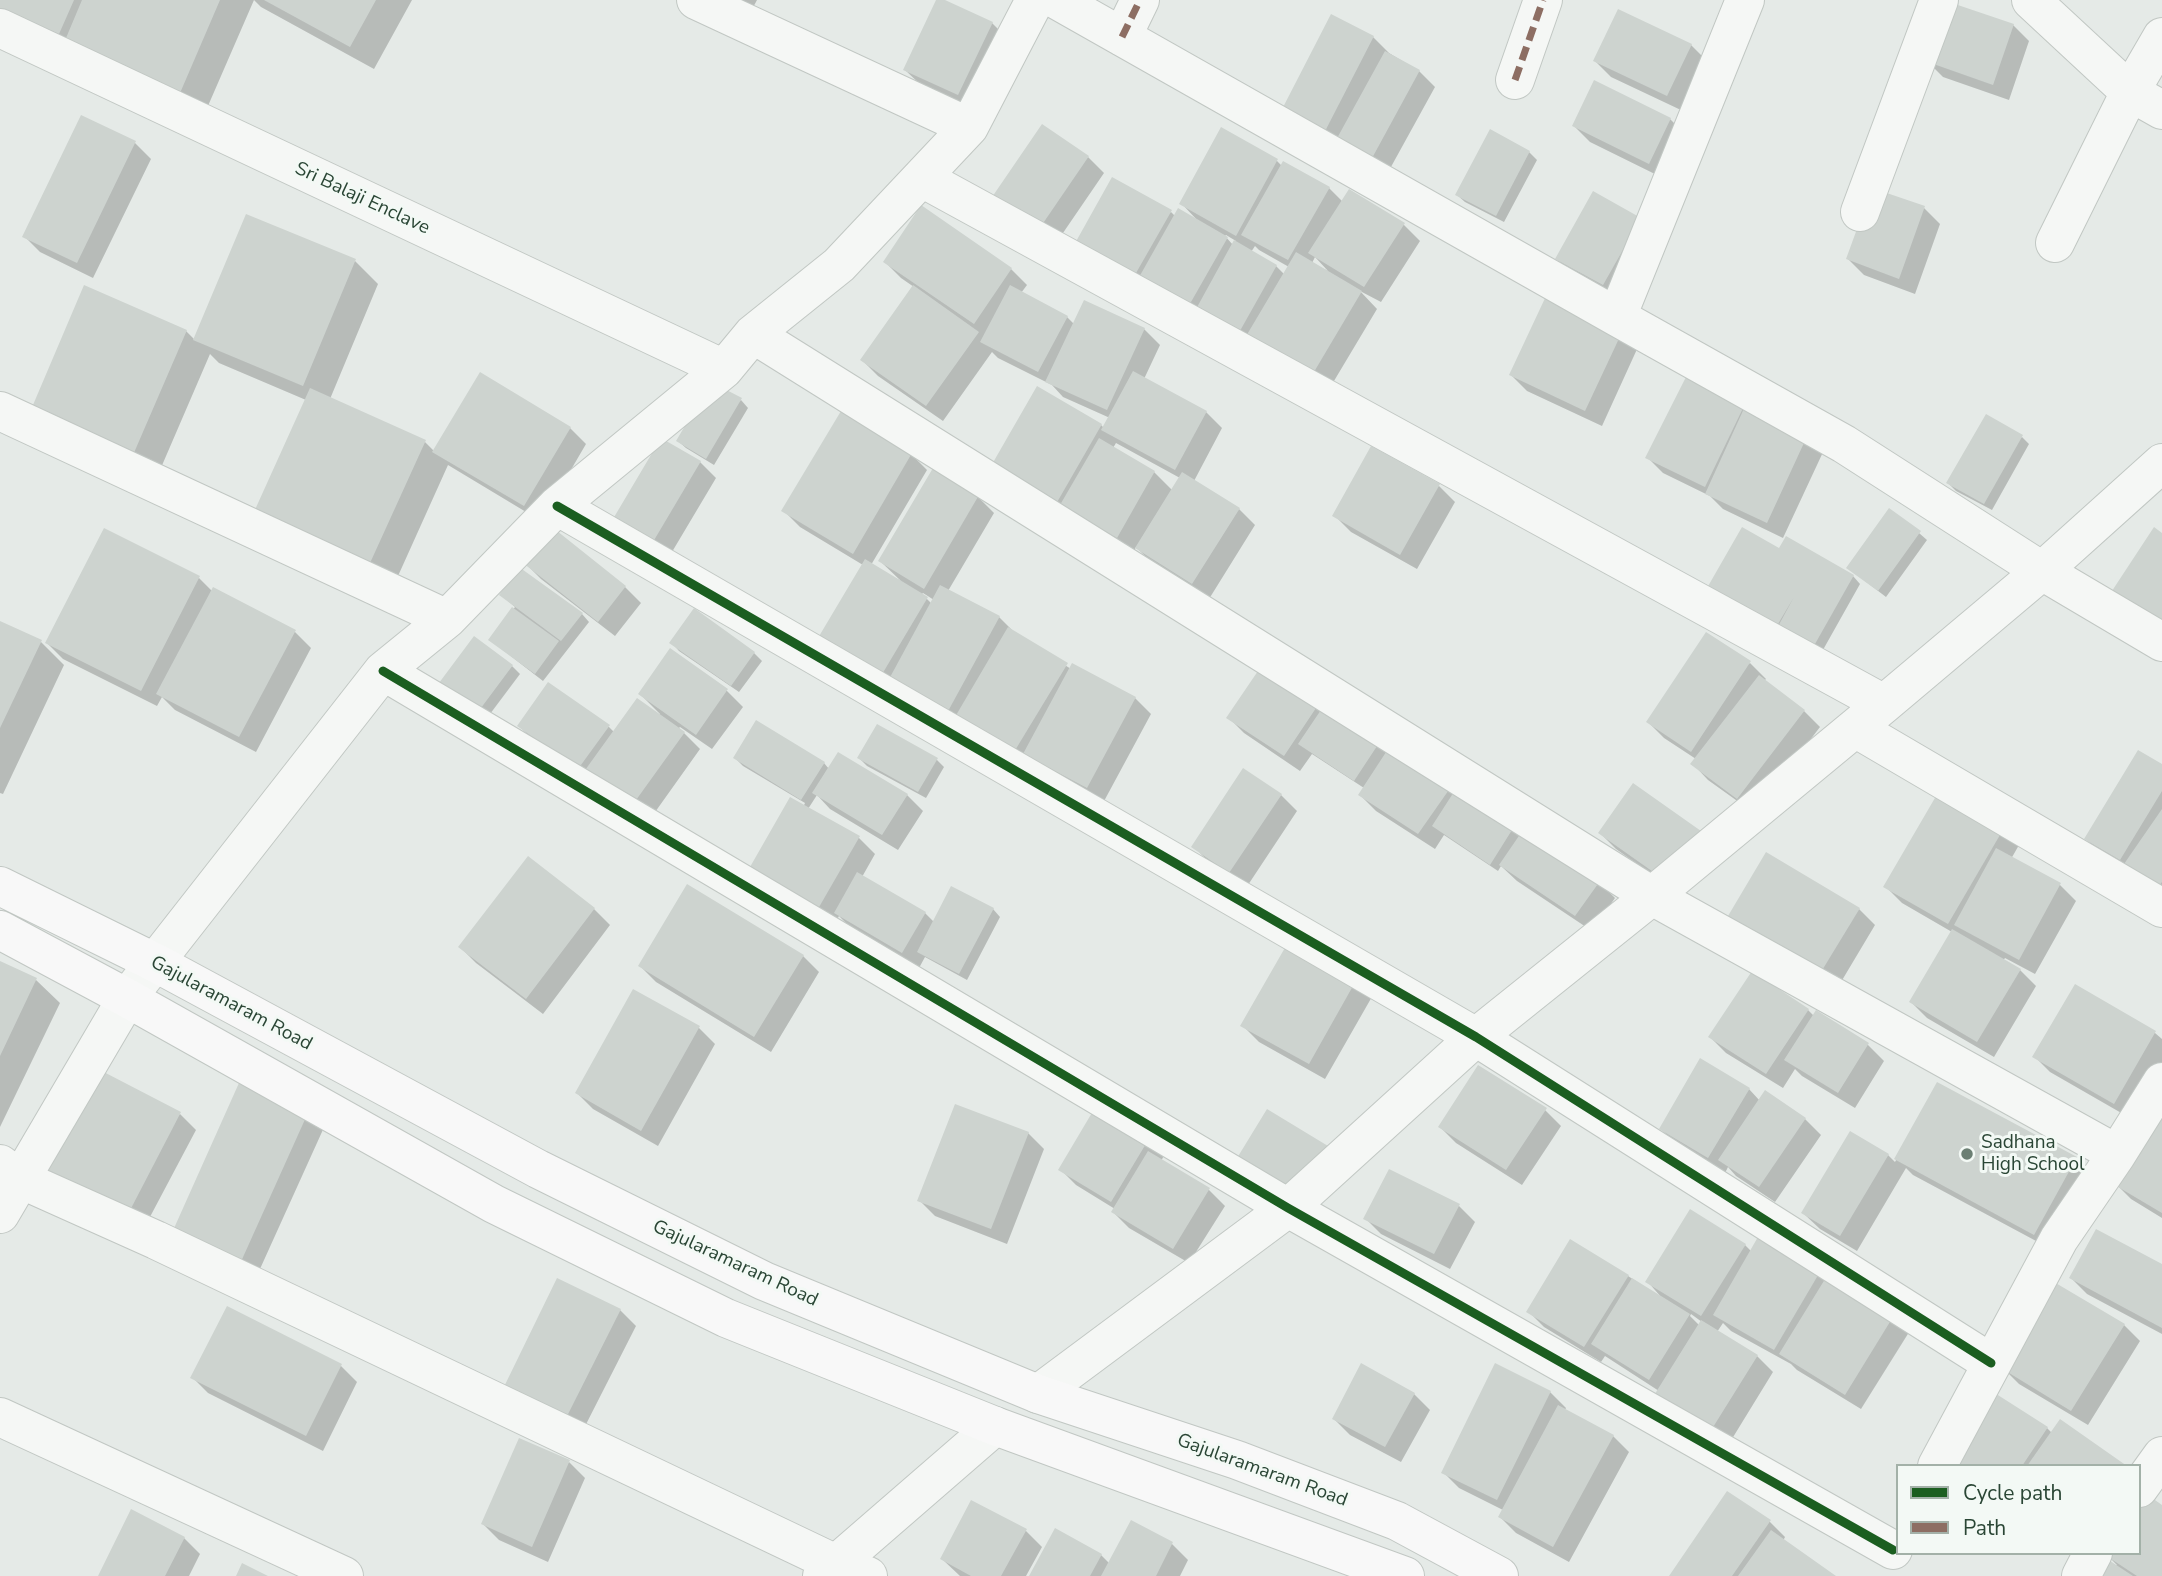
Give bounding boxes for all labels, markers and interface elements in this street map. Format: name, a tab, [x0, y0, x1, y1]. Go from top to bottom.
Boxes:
street label: Sri Balaji Enclave	[291, 158, 433, 240]
street label: Gajularamaram Road	[146, 952, 316, 1056]
place label: Sadhana High School	[1981, 1132, 2085, 1176]
marker: Sadhana High School	[1959, 1146, 1975, 1162]
street label: Gajularamaram Road	[649, 1216, 821, 1312]
street label: Gajularamaram Road	[1174, 1430, 1350, 1512]
legend	[1896, 1464, 2141, 1555]
text: Cycle path	[1963, 1479, 2062, 1507]
text: Path	[1963, 1514, 2006, 1542]

